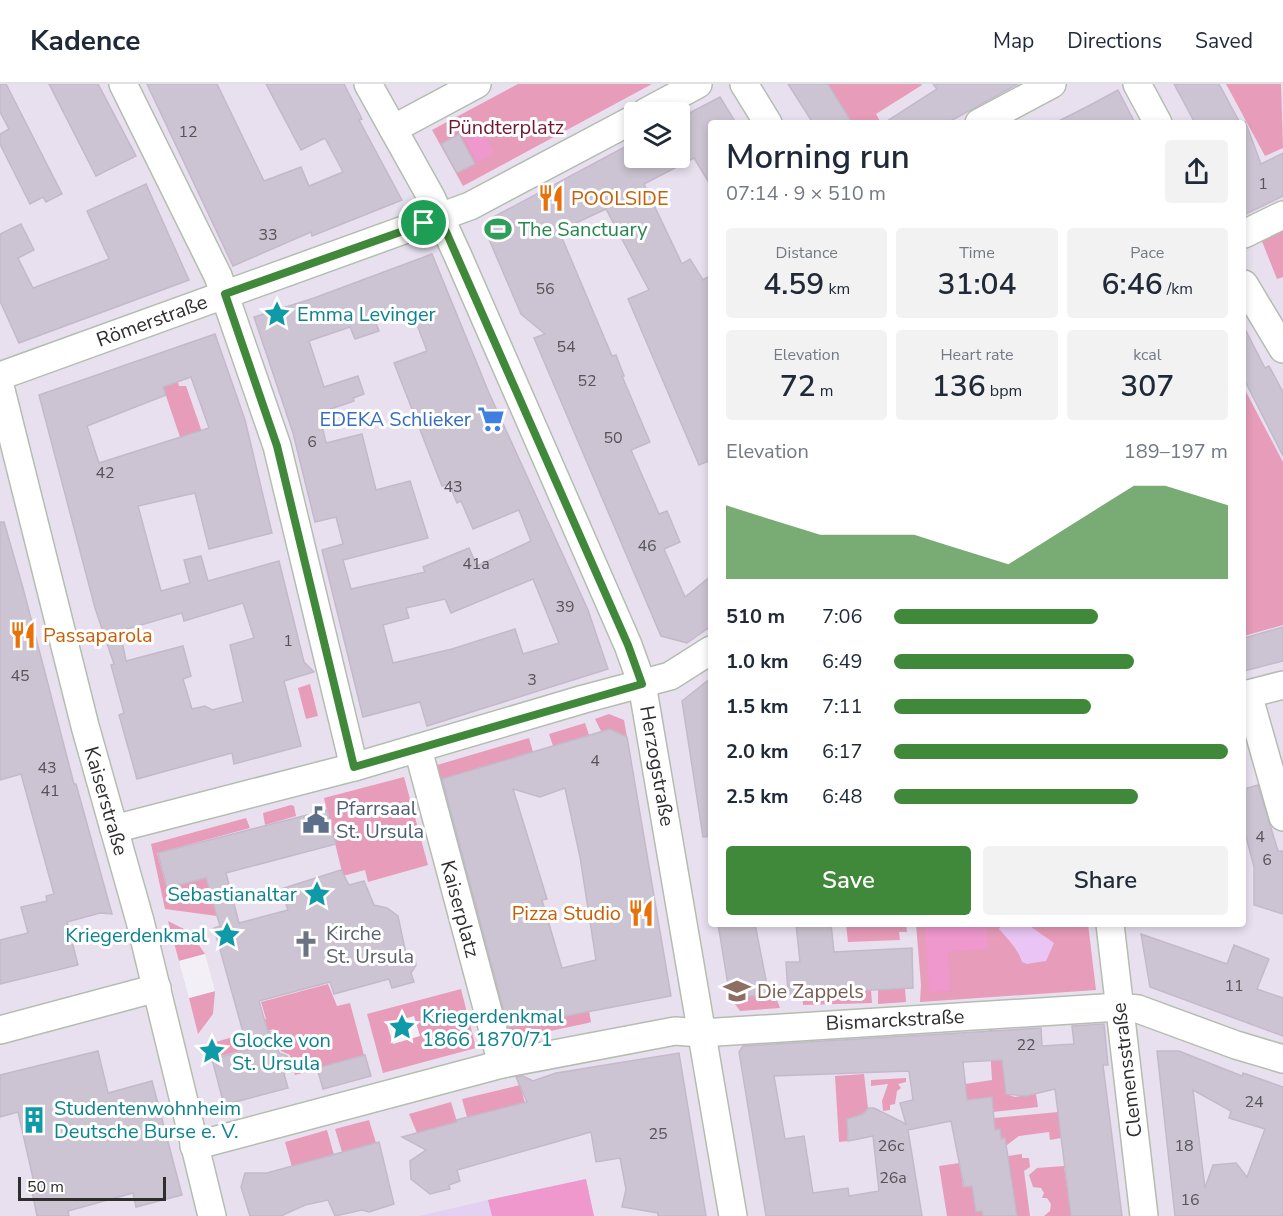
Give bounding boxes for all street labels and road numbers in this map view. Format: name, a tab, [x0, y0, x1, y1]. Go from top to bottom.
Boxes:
street label: Römerstraße	[93, 288, 211, 354]
street label: Herzogstraße	[633, 704, 681, 828]
street label: Kaiserstraße	[78, 743, 134, 859]
street label: Kaiserplatz	[434, 857, 486, 961]
street label: Clemensstraße	[1105, 1001, 1149, 1139]
street label: Bismarckstraße	[825, 1003, 965, 1037]

